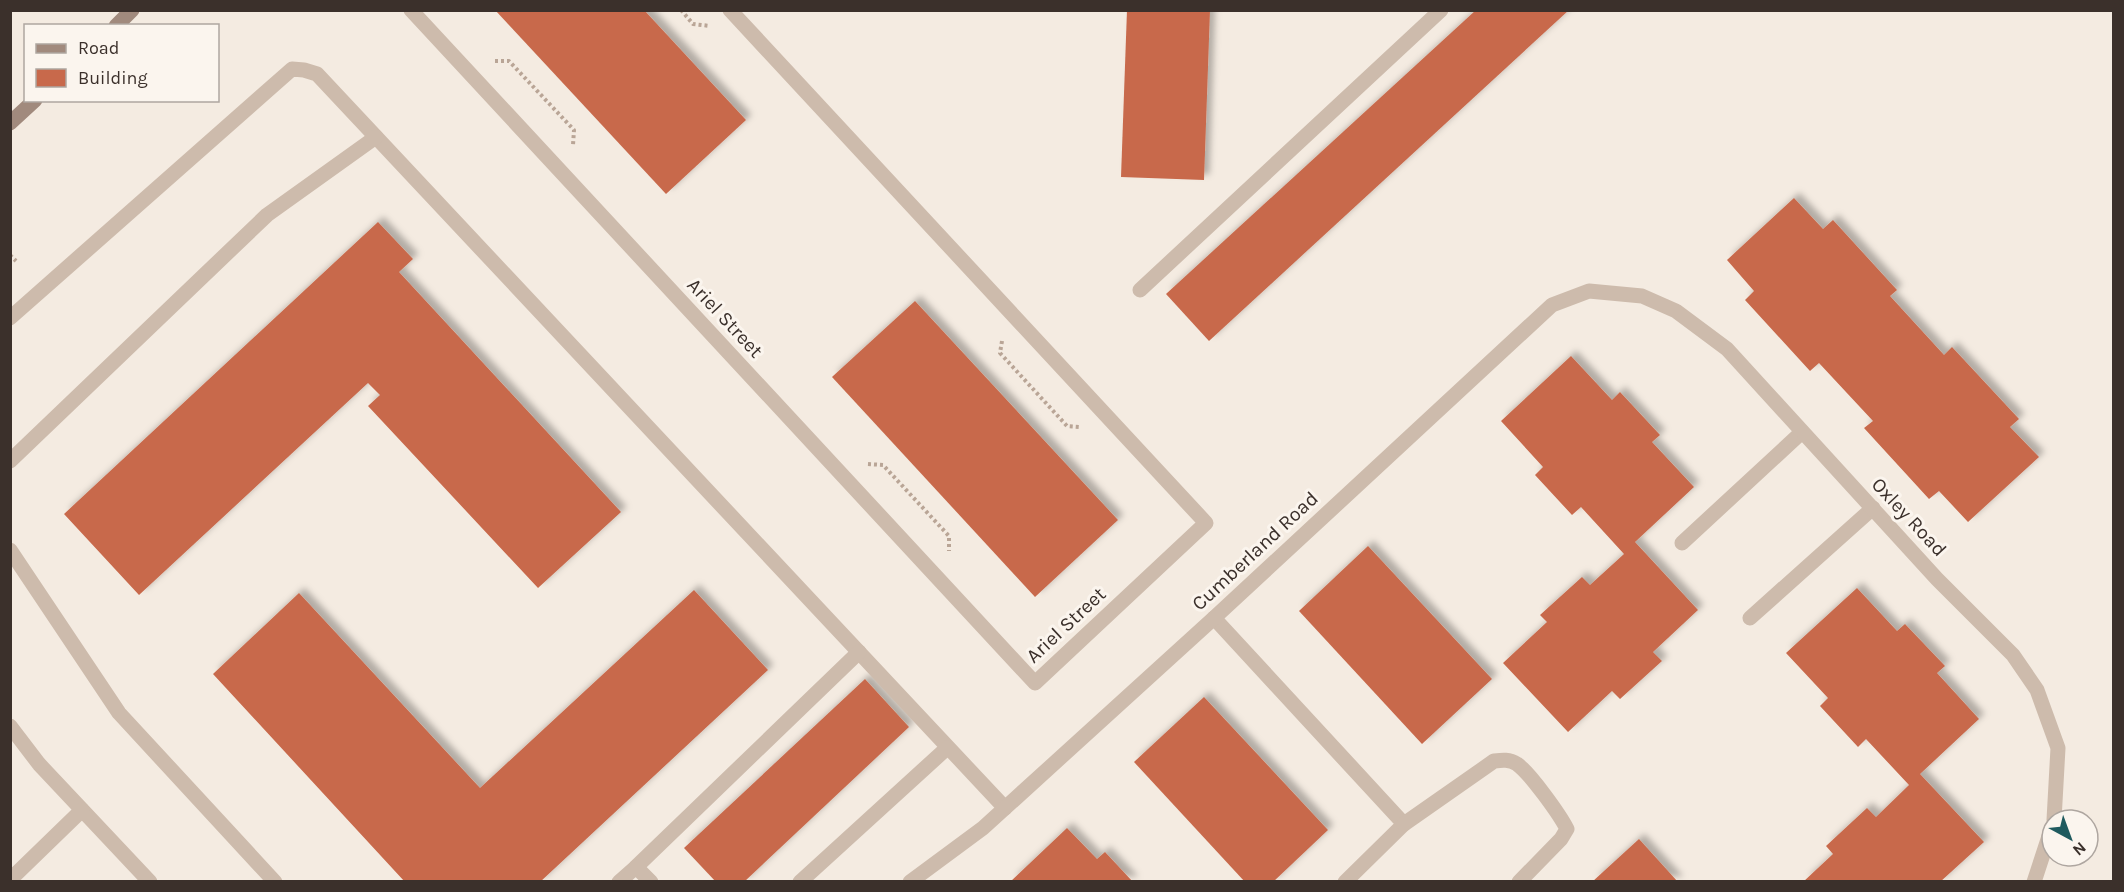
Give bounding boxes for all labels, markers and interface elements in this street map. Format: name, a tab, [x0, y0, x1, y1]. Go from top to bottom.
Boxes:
legend	[24, 24, 219, 102]
text: Road	[78, 37, 119, 59]
text: Building	[78, 67, 148, 89]
street label: Ariel Street	[682, 274, 768, 363]
street label: Oxley Road	[1867, 473, 1951, 561]
street label: Cumberland Road	[1187, 487, 1323, 615]
street label: Ariel Street	[1022, 582, 1111, 668]
north arrow	[2040, 808, 2100, 868]
text: N	[2069, 838, 2090, 860]

